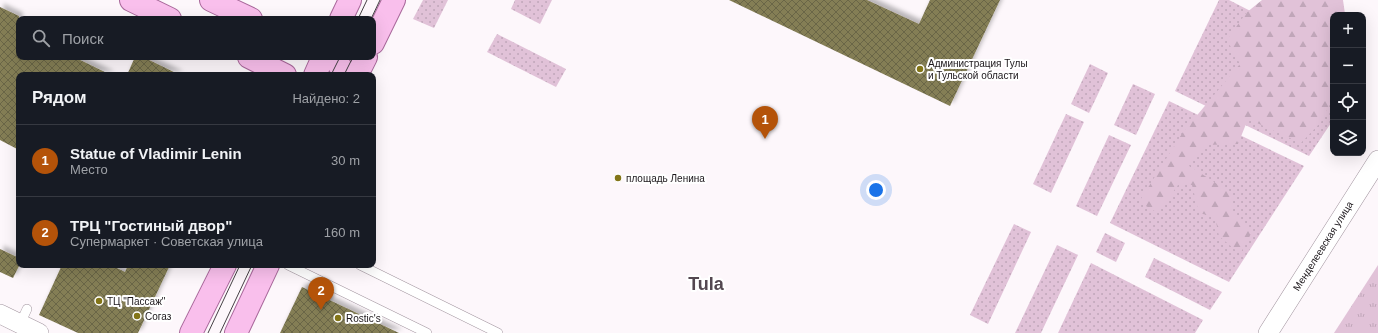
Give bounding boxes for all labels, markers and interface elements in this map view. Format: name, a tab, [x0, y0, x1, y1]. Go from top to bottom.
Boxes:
map controls	[1330, 12, 1366, 156]
button: +	[1330, 12, 1366, 48]
search box	[16, 16, 376, 60]
icon: search	[30, 27, 52, 49]
text: Поиск	[62, 30, 104, 47]
button: −	[1330, 48, 1366, 84]
place label: Администрация Тулы и Тульской области	[928, 58, 1028, 81]
marker: Администрация Тулы и Тульской области	[915, 64, 925, 74]
button: locate	[1330, 84, 1366, 120]
text: Рядом	[32, 88, 87, 107]
text: Найдено: 2	[292, 91, 360, 106]
pin: 1	[752, 106, 778, 139]
button: layers	[1330, 120, 1366, 156]
text: Statue of Vladimir Lenin	[70, 145, 242, 162]
text: 1	[41, 153, 49, 168]
text: 30 m	[331, 153, 360, 168]
text: Место	[70, 162, 108, 177]
marker: площадь Ленина	[613, 173, 623, 183]
place label: площадь Ленина	[626, 173, 705, 184]
your location	[866, 180, 886, 200]
street label: Менделеевская улица	[1291, 199, 1355, 293]
text: ТРЦ "Гостиный двор"	[70, 217, 232, 234]
text: 2	[41, 225, 49, 240]
text: 160 m	[324, 225, 360, 240]
text: Супермаркет · Советская улица	[70, 234, 263, 249]
district label: Tula	[688, 274, 725, 294]
pin: 2	[308, 277, 334, 310]
marker: ТЦ "Пассаж"	[94, 296, 104, 306]
place label: ТЦ "Пассаж"	[107, 296, 166, 307]
marker: Согаз	[132, 311, 142, 321]
place label: Согаз	[145, 311, 172, 322]
marker: Rostic's	[333, 313, 343, 323]
place label: Rostic's	[346, 313, 381, 324]

